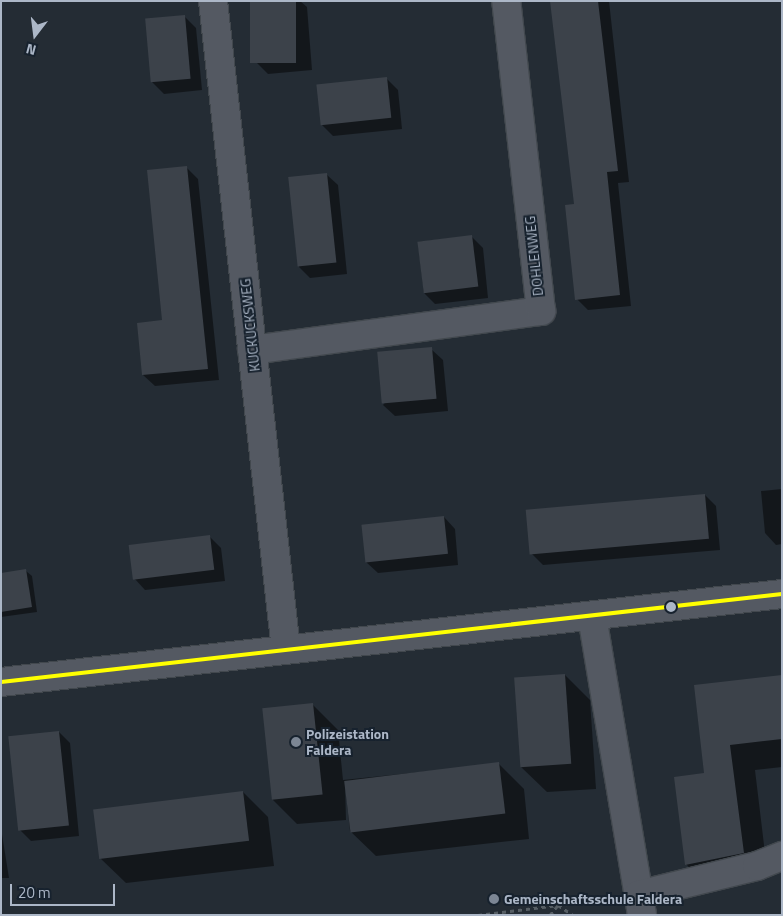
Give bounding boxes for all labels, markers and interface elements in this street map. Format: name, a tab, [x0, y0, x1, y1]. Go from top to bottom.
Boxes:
north arrow	[10, 10, 60, 60]
text: N	[24, 39, 38, 61]
street label: DOHLENWEG	[521, 215, 547, 297]
street label: KUCKUCKSWEG	[237, 278, 263, 372]
unlabelled marker	[666, 602, 676, 612]
place label: Polizeistation Faldera	[306, 726, 389, 759]
marker: Polizeistation Faldera	[290, 736, 302, 748]
scale bar	[12, 874, 118, 906]
text: 20 m	[18, 881, 51, 904]
place label: Gemeinschaftsschule Faldera	[504, 891, 682, 907]
marker: Gemeinschaftsschule Faldera	[488, 893, 500, 905]

